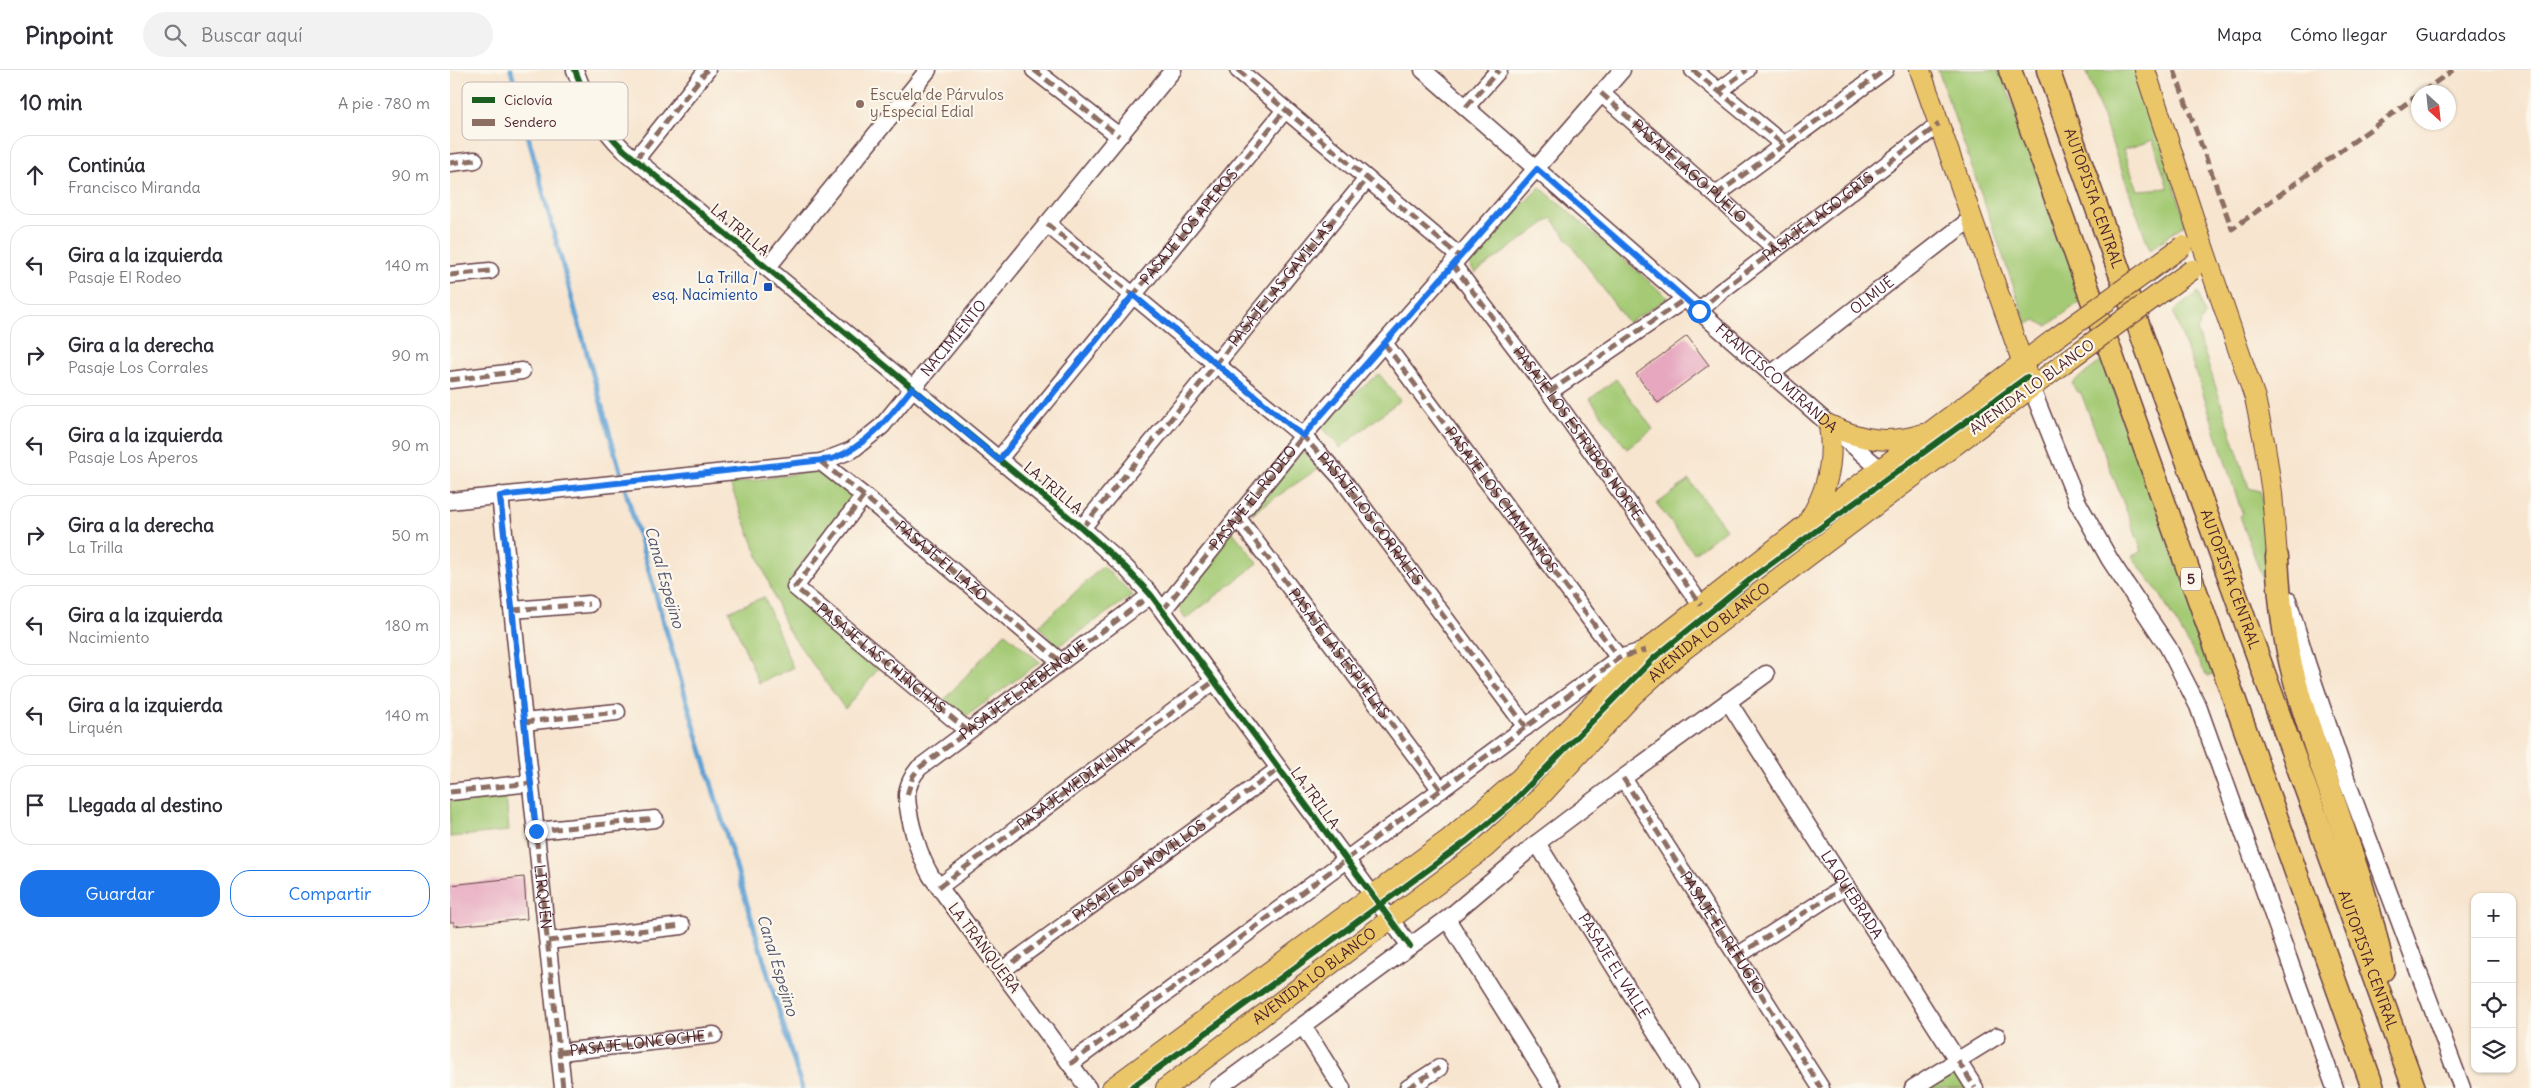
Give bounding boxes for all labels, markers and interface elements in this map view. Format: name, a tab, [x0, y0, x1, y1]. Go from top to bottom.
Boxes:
search box	[143, 12, 493, 57]
text: Pinpoint	[25, 20, 113, 50]
icon: search	[161, 21, 189, 49]
text: Buscar aquí	[201, 23, 302, 47]
text: Mapa	[2217, 23, 2262, 46]
text: Cómo llegar	[2290, 23, 2387, 46]
text: Guardados	[2415, 23, 2506, 46]
legend	[462, 82, 628, 140]
place label: Escuela de Párvulos y Especial Edial	[870, 85, 1004, 121]
north arrow	[2411, 85, 2456, 130]
text: 10 min	[20, 89, 82, 116]
text: Ciclovía	[504, 91, 552, 109]
text: A pie · 780 m	[338, 93, 430, 113]
marker: Escuela de Párvulos y Especial Edial	[854, 98, 866, 110]
text: Sendero	[504, 113, 557, 131]
street label: PASAJE LAGO PUELO	[1628, 115, 1751, 227]
street label: AUTOPISTA CENTRAL	[2060, 125, 2127, 271]
text: Continúa	[68, 153, 145, 177]
icon: ahead	[21, 161, 49, 189]
text: 90 m	[391, 165, 429, 185]
street label: PASAJE LOS APEROS	[1136, 165, 1242, 288]
street label: PASAJE LAGO GRIS	[1758, 168, 1877, 265]
text: Francisco Miranda	[68, 177, 201, 197]
street label: LA TRILLA	[707, 199, 774, 260]
street label: PASAJE LAS GAVILLAS	[1224, 217, 1338, 350]
text: Gira a la izquierda	[68, 243, 223, 267]
icon: left	[21, 251, 49, 279]
text: 140 m	[385, 255, 429, 275]
text: Pasaje El Rodeo	[68, 267, 182, 287]
place label: La Trilla / esq. Nacimiento	[652, 268, 758, 304]
street label: OLMUÉ	[1846, 272, 1898, 318]
marker: La Trilla / esq. Nacimiento	[762, 281, 774, 293]
street label: NACIMIENTO	[916, 296, 990, 380]
route start	[1688, 300, 1711, 323]
street label: FRANCISCO MIRANDA	[1712, 320, 1842, 437]
text: Gira a la derecha	[68, 333, 214, 357]
street label: AVENIDA LO BLANCO	[1965, 335, 2098, 438]
icon: right	[21, 341, 49, 369]
street label: PASAJE LOS ESTRIBOS NORTE	[1509, 343, 1647, 524]
text: 90 m	[391, 345, 429, 365]
text: Pasaje Los Corrales	[68, 357, 208, 377]
text: Gira a la izquierda	[68, 423, 223, 447]
street label: PASAJE LOS CHAMANTOS	[1441, 423, 1562, 576]
icon: left	[21, 431, 49, 459]
text: 90 m	[391, 435, 429, 455]
street label: PASAJE EL RODEO	[1205, 441, 1301, 554]
text: Pasaje Los Aperos	[68, 447, 198, 467]
street label: PASAJE LOS CORRALES	[1313, 448, 1427, 589]
street label: LA TRILLA	[1020, 457, 1087, 518]
street label: AUTOPISTA CENTRAL	[2197, 507, 2265, 652]
text: Gira a la derecha	[68, 513, 214, 537]
street label: PASAJE EL LAZO	[892, 517, 992, 605]
icon: right	[21, 521, 49, 549]
water label: Canal Espejino	[641, 524, 689, 631]
text: 50 m	[391, 525, 429, 545]
text: La Trilla	[68, 537, 123, 557]
road number: 5	[2181, 568, 2201, 590]
street label: AVENIDA LO BLANCO	[1644, 578, 1774, 686]
street label: PASAJE LAS ESPUELAS	[1284, 584, 1394, 722]
street label: PASAJE LAS CHINCHAS	[813, 599, 950, 717]
text: Gira a la izquierda	[68, 603, 223, 627]
icon: left	[21, 611, 49, 639]
text: 180 m	[385, 615, 429, 635]
text: Nacimiento	[68, 627, 149, 647]
street label: PASAJE EL REBENQUE	[955, 636, 1091, 744]
text: Gira a la izquierda	[68, 693, 223, 717]
icon: left	[21, 701, 49, 729]
text: 140 m	[385, 705, 429, 725]
text: Lirquén	[68, 717, 123, 737]
street label: PASAJE MEDIALUNA	[1013, 734, 1138, 834]
street label: LA TRILLA	[1287, 763, 1344, 832]
icon: arrive	[21, 791, 49, 819]
text: Llegada al destino	[68, 793, 223, 817]
street label: PASAJE LOS NOVILLOS	[1068, 815, 1210, 925]
route end	[525, 820, 548, 843]
street label: LA QUEBRADA	[1817, 847, 1888, 943]
street label: LIRQUÉN	[530, 863, 556, 930]
street label: PASAJE EL REFUGIO	[1676, 868, 1769, 998]
button: Guardar	[20, 870, 220, 917]
button: Compartir	[230, 870, 430, 917]
street label: AUTOPISTA CENTRAL	[2334, 888, 2402, 1033]
map controls	[2471, 893, 2516, 1073]
button: +	[2471, 893, 2516, 938]
street label: LA TRANQUERA	[944, 899, 1025, 997]
street label: PASAJE EL VALLE	[1574, 910, 1654, 1022]
water label: Canal Espejino	[753, 912, 803, 1019]
street label: AVENIDA LO BLANCO	[1249, 923, 1380, 1029]
button: −	[2471, 938, 2516, 983]
button: locate	[2471, 983, 2516, 1028]
street label: PASAJE LONCOCHE	[569, 1026, 706, 1060]
button: layers	[2471, 1028, 2516, 1073]

